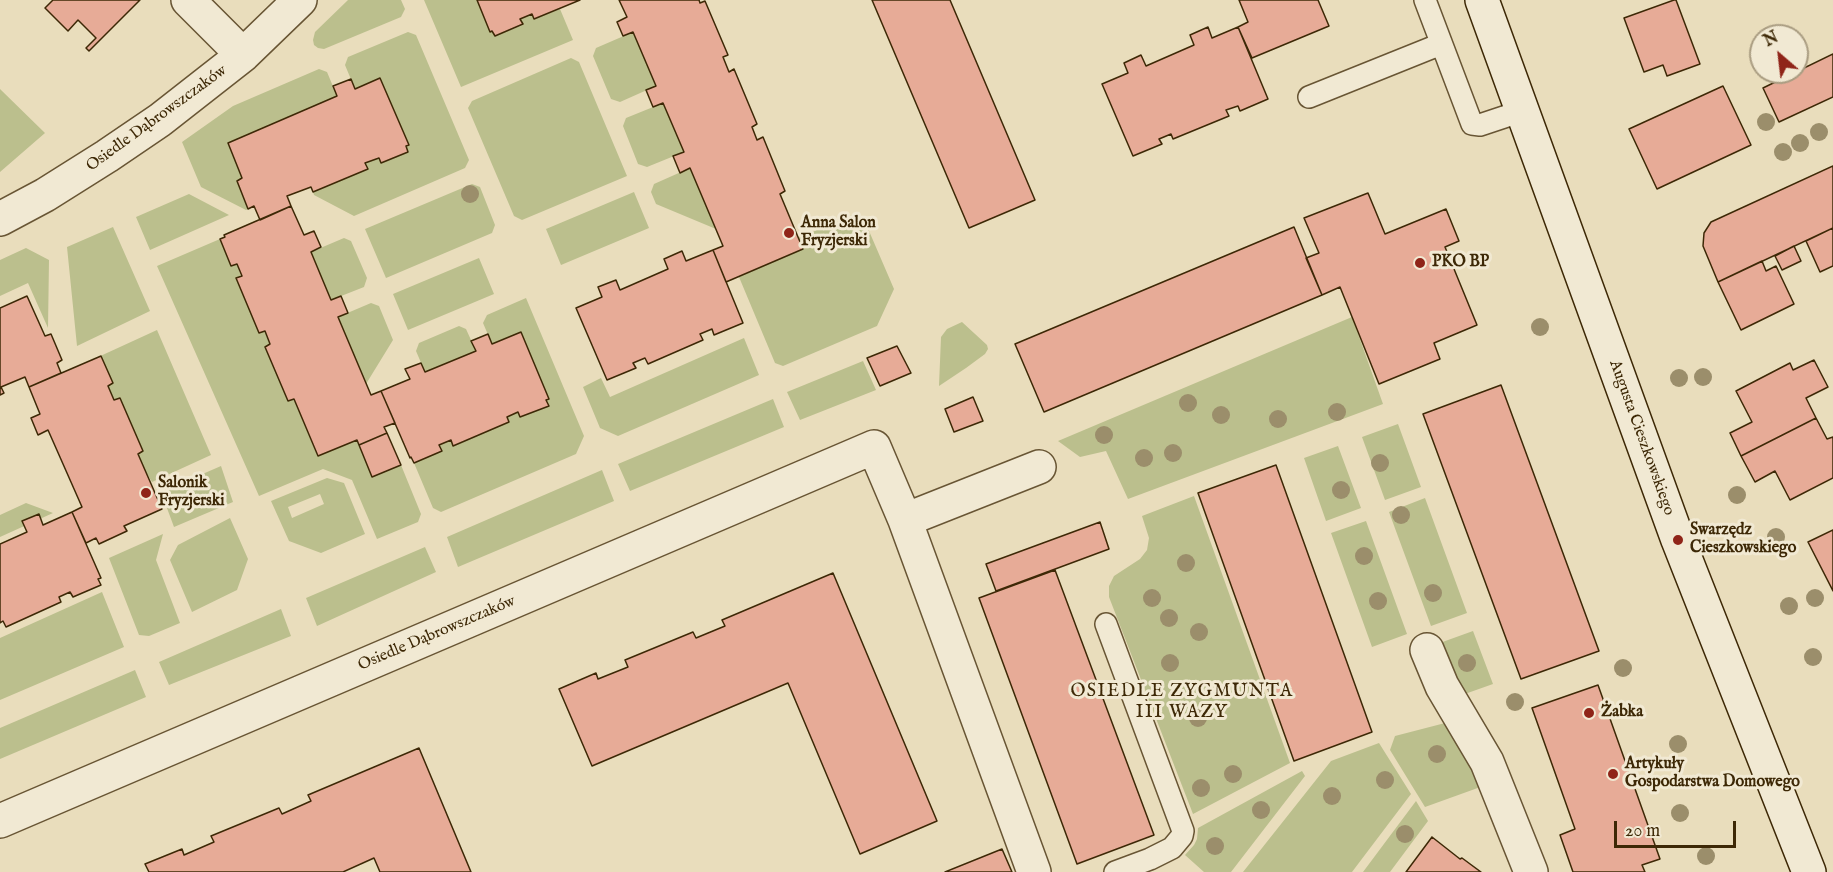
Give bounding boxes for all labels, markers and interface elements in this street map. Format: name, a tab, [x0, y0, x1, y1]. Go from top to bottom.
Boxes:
north arrow	[1749, 24, 1809, 84]
text: N	[1761, 28, 1782, 52]
street label: Osiedle Dąbrowszczaków	[83, 62, 231, 176]
place label: Anna Salon Fryzjerski	[801, 214, 876, 252]
marker: Anna Salon Fryzjerski	[782, 226, 796, 240]
place label: PKO BP	[1432, 253, 1489, 273]
marker: PKO BP	[1413, 256, 1427, 270]
street label: Augusta Cieszkowskiego	[1604, 358, 1678, 518]
place label: Salonik Fryzjerski	[158, 474, 225, 512]
marker: Salonik Fryzjerski	[139, 486, 153, 500]
place label: Swarzędz Cieszkowskiego	[1690, 521, 1796, 559]
marker: Swarzędz Cieszkowskiego	[1671, 533, 1685, 547]
street label: Osiedle Dąbrowszczaków	[356, 592, 518, 676]
district label: OSIEDLE ZYGMUNTA III WAZY	[1070, 681, 1294, 724]
place label: Żabka	[1601, 703, 1643, 723]
marker: Żabka	[1582, 706, 1596, 720]
place label: Artykuły Gospodarstwa Domowego	[1625, 755, 1800, 793]
marker: Artykuły Gospodarstwa Domowego	[1606, 767, 1620, 781]
scale bar	[1617, 809, 1738, 847]
text: 20 m	[1625, 820, 1660, 843]

